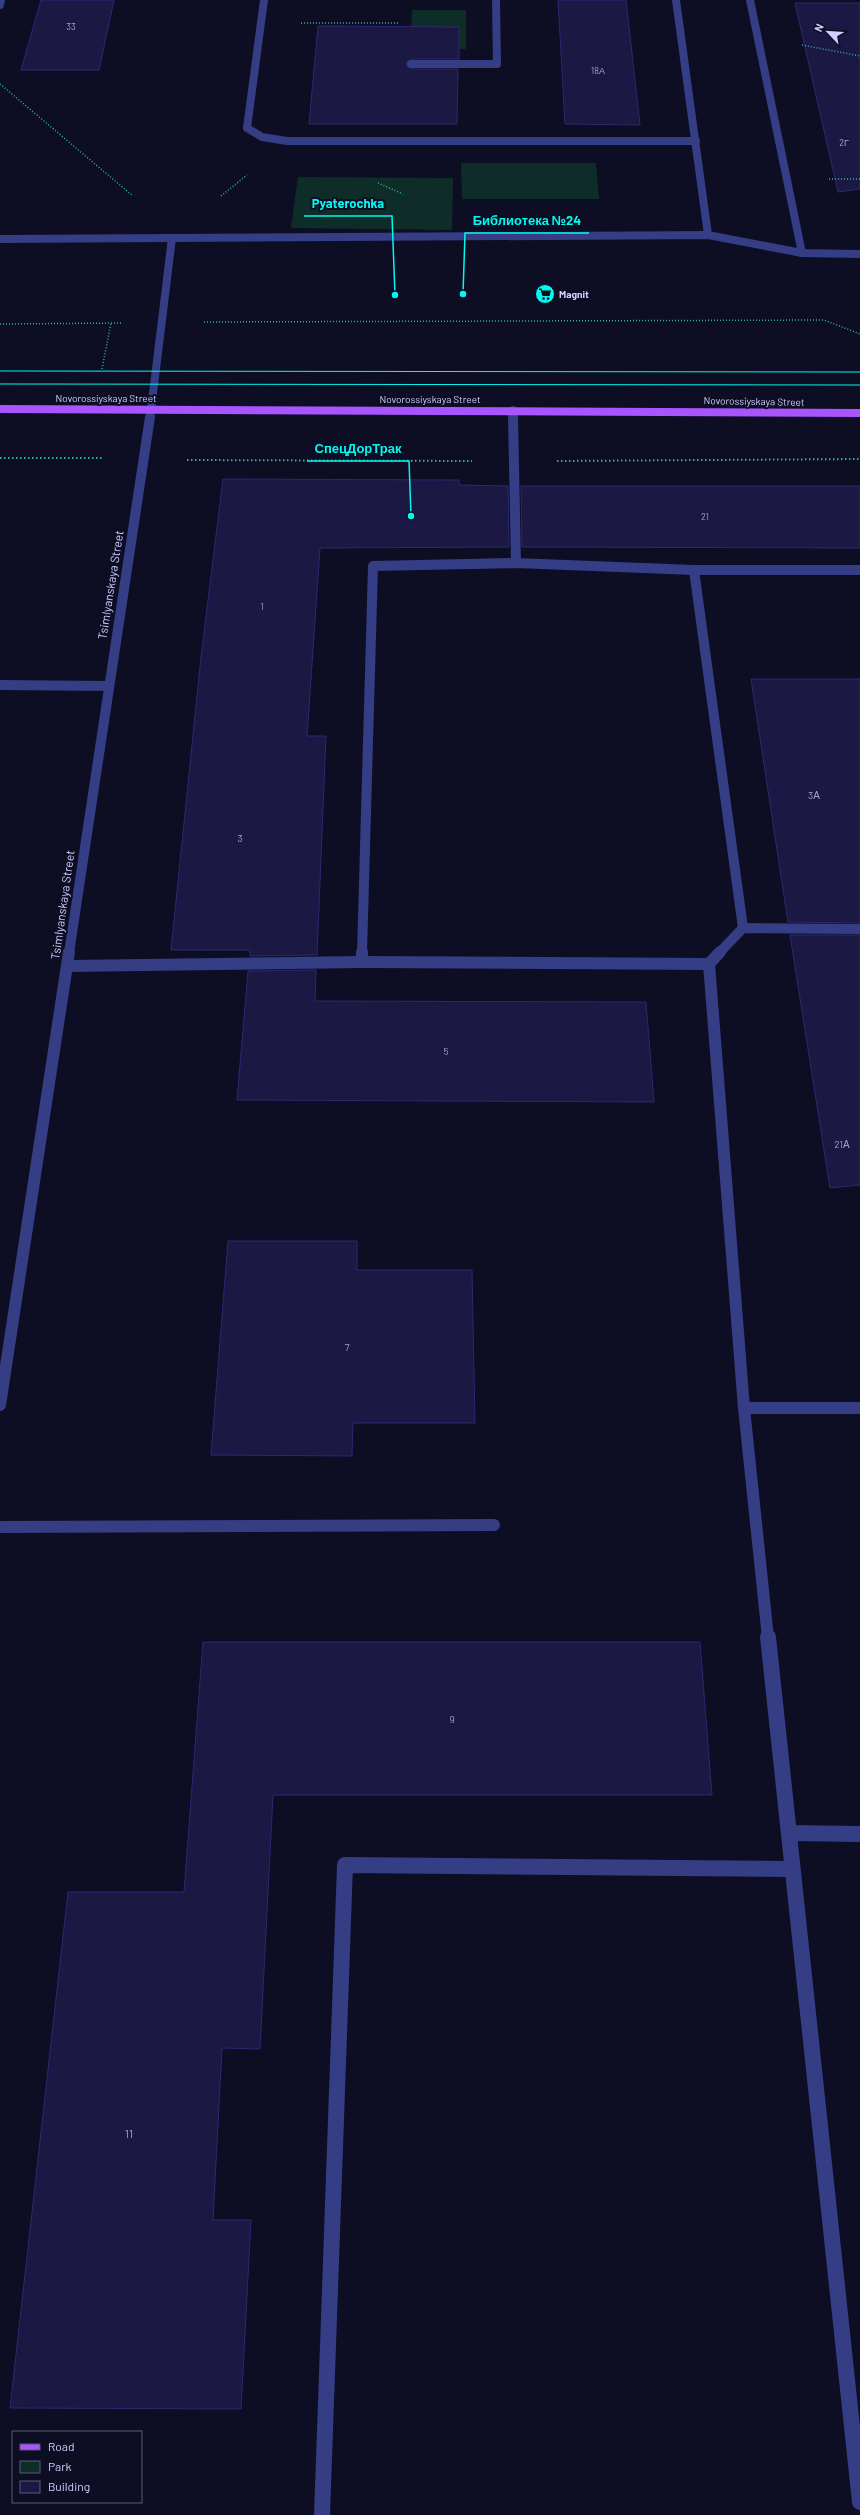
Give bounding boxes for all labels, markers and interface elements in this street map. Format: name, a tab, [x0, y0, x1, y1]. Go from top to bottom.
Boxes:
north arrow	[808, 12, 848, 52]
house number: 33	[66, 21, 76, 32]
text: N	[811, 21, 826, 34]
house number: 18А	[591, 65, 605, 76]
house number: 2Г	[839, 137, 849, 148]
callout: Pyaterochka	[304, 191, 392, 216]
text: Pyaterochka	[312, 195, 384, 211]
callout: Библиотека №24	[465, 208, 589, 233]
text: Библиотека №24	[473, 212, 581, 228]
supermarket icon: Magnit	[534, 283, 556, 305]
place label: Magnit	[559, 288, 589, 300]
street label: Novorossiyskaya Street	[55, 392, 157, 404]
street label: Novorossiyskaya Street	[379, 393, 481, 405]
street label: Novorossiyskaya Street	[703, 394, 805, 408]
callout: СпецДорТрак	[307, 436, 409, 461]
text: СпецДорТрак	[315, 440, 402, 456]
house number: 21	[701, 511, 709, 522]
street label: Tsimlyanskaya Street	[94, 529, 126, 640]
house number: 1	[260, 601, 264, 612]
house number: 3А	[808, 789, 820, 801]
house number: 3	[237, 832, 243, 844]
street label: Tsimlyanskaya Street	[47, 849, 77, 960]
house number: 5	[443, 1045, 449, 1057]
house number: 21А	[834, 1138, 850, 1150]
house number: 7	[345, 1341, 350, 1353]
house number: 9	[449, 1713, 455, 1725]
house number: 11	[125, 2126, 133, 2140]
legend	[12, 2431, 142, 2503]
text: Road	[48, 2439, 75, 2453]
text: Park	[48, 2459, 72, 2473]
text: Building	[48, 2479, 90, 2493]

